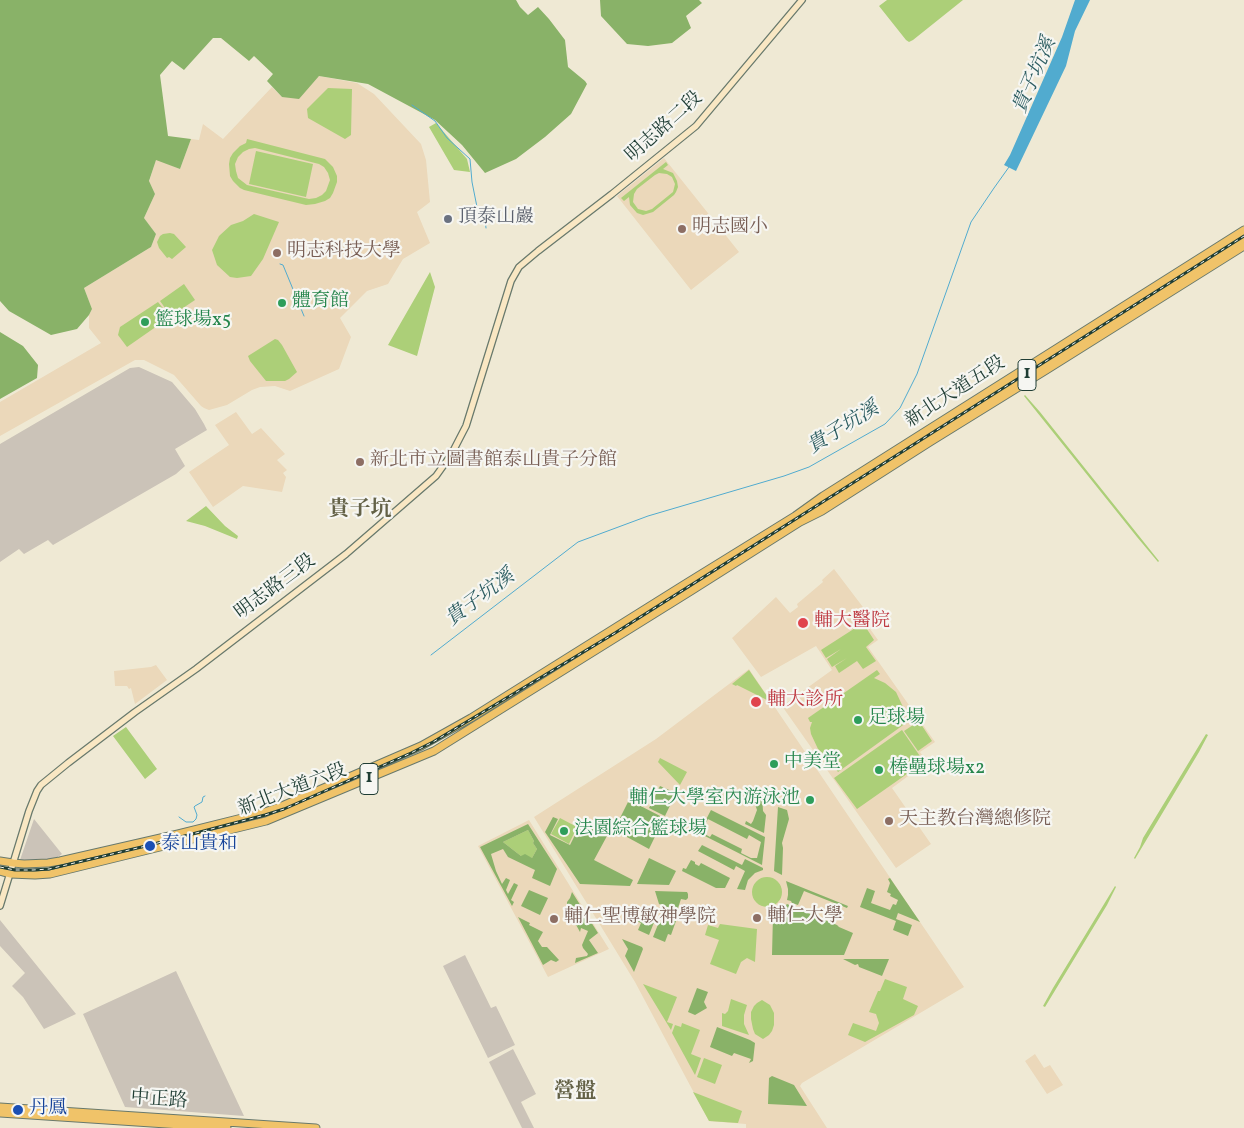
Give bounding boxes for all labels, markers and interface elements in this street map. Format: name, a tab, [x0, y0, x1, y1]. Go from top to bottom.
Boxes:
water label: 貴子坑溪	[1009, 34, 1063, 118]
street label: 明志路二段	[622, 88, 708, 168]
place label: 頂泰山巖	[458, 208, 534, 230]
marker: 頂泰山巖	[442, 213, 454, 225]
place label: 明志國小	[692, 218, 768, 240]
marker: 明志國小	[676, 223, 688, 235]
place label: 明志科技大學	[287, 242, 401, 264]
marker: 明志科技大學	[271, 247, 283, 259]
place label: 體育館	[292, 292, 349, 314]
marker: 體育館	[276, 297, 288, 309]
place label: 籃球場x5	[155, 311, 231, 333]
marker: 籃球場x5	[139, 316, 151, 328]
street label: 新北大道五段	[902, 352, 1010, 434]
road number: 1	[1018, 360, 1036, 390]
water label: 貴子坑溪	[804, 398, 884, 460]
place label: 新北市立圖書館泰山貴子分館	[370, 451, 617, 473]
marker: 新北市立圖書館泰山貴子分館	[354, 456, 366, 468]
district label: 貴子坑	[329, 498, 391, 524]
street label: 明志路三段	[231, 550, 321, 626]
water label: 貴子坑溪	[442, 565, 520, 633]
place label: 輔大醫院	[814, 612, 890, 634]
marker: 輔大醫院	[796, 616, 810, 630]
place label: 輔大診所	[767, 691, 843, 713]
marker: 輔大診所	[749, 695, 763, 709]
place label: 足球場	[868, 709, 925, 731]
marker: 足球場	[852, 714, 864, 726]
place label: 中美堂	[784, 753, 841, 775]
marker: 中美堂	[768, 758, 780, 770]
place label: 棒壘球場x2	[889, 759, 985, 781]
street label: 新北大道六段	[236, 760, 350, 822]
road number: 1	[360, 764, 378, 794]
marker: 棒壘球場x2	[873, 764, 885, 776]
place label: 輔仁大學室內游泳池	[629, 789, 800, 811]
marker: 輔仁大學室內游泳池	[804, 794, 816, 806]
place label: 天主教台灣總修院	[899, 810, 1051, 832]
marker: 天主教台灣總修院	[883, 815, 895, 827]
place label: 法園綜合籃球場	[574, 820, 707, 842]
marker: 法園綜合籃球場	[558, 825, 570, 837]
place label: 泰山貴和	[161, 835, 237, 857]
marker: 泰山貴和	[143, 839, 157, 853]
place label: 輔仁大學	[767, 907, 843, 929]
place label: 輔仁聖博敏神學院	[564, 908, 716, 930]
marker: 輔仁大學	[751, 912, 763, 924]
marker: 輔仁聖博敏神學院	[548, 913, 560, 925]
district label: 營盤	[554, 1080, 596, 1106]
street label: 中正路	[130, 1088, 188, 1114]
place label: 丹鳳	[29, 1099, 67, 1121]
marker: 丹鳳	[11, 1103, 25, 1117]

